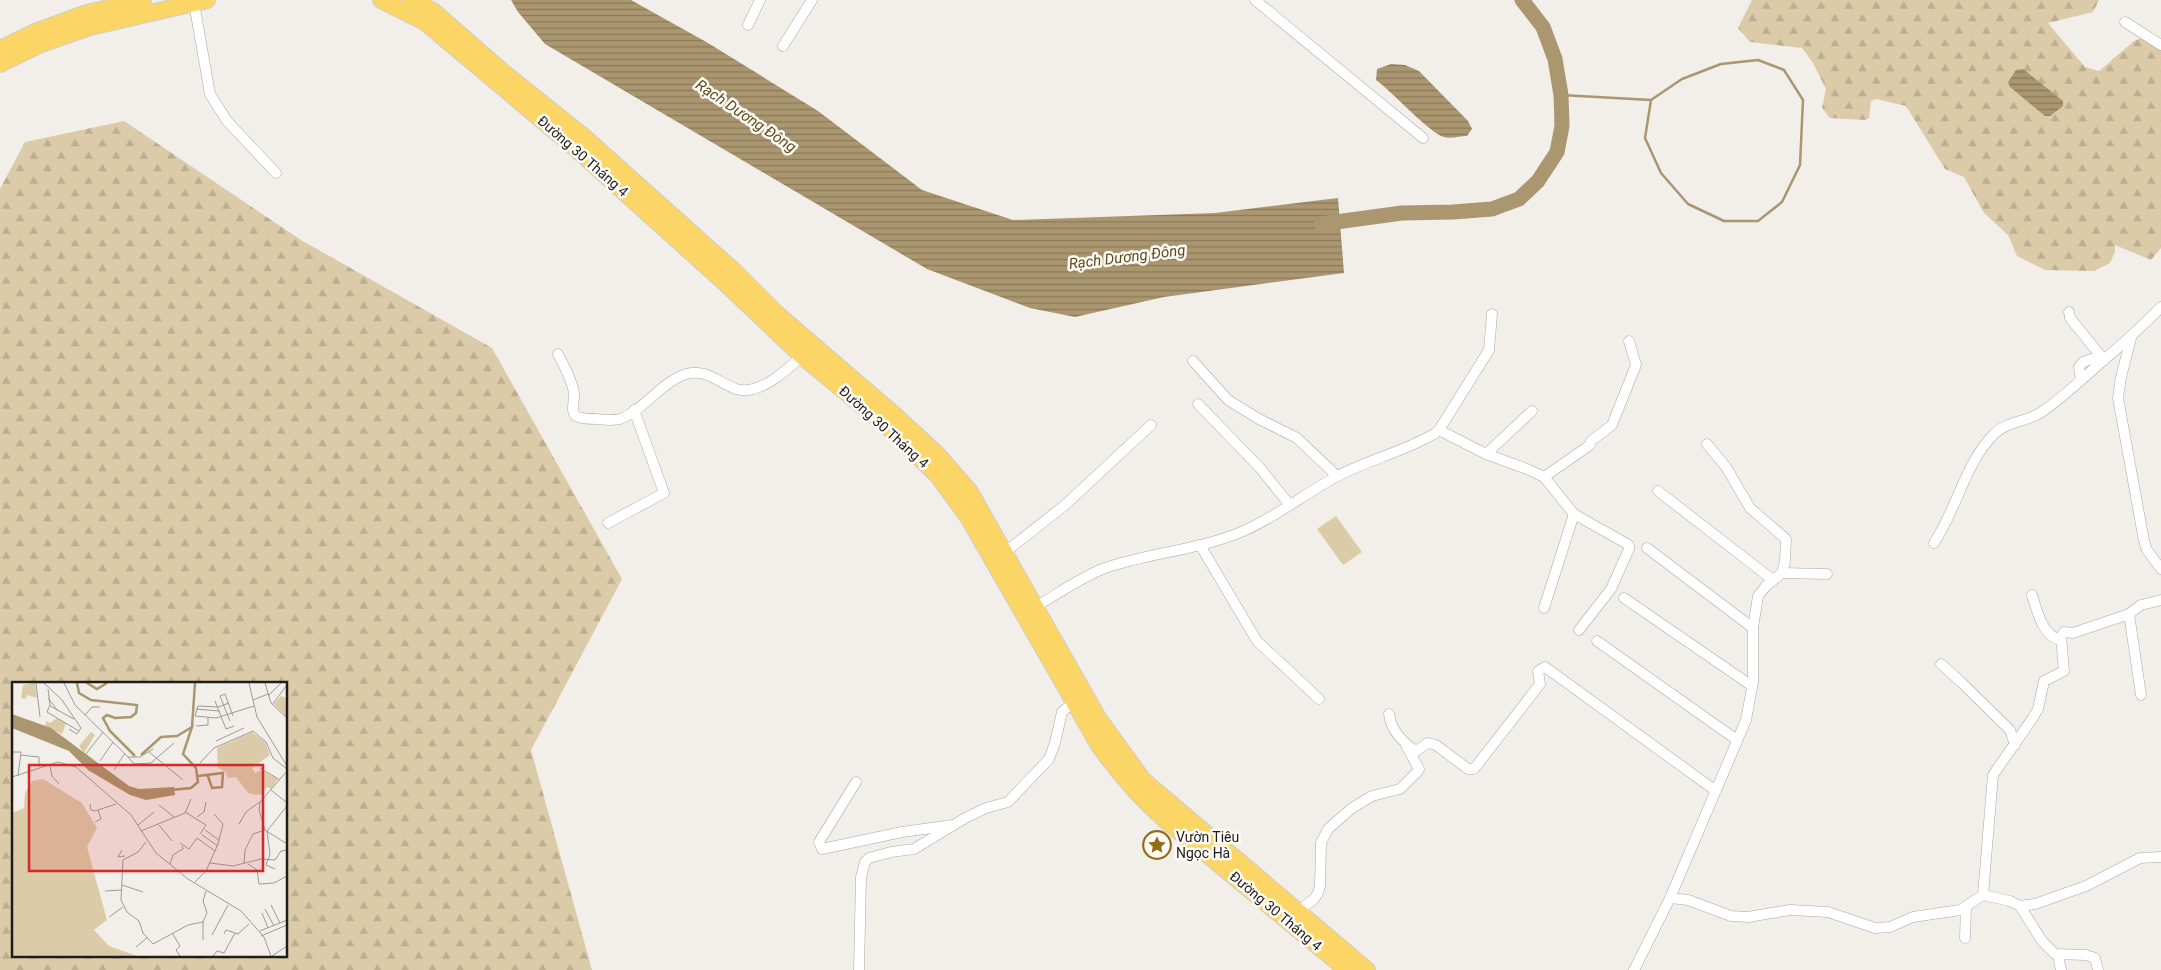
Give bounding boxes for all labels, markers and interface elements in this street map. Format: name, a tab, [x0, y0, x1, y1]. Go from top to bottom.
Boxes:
water label: Rạch Dương Đông	[692, 76, 800, 156]
street label: Đường 30 Tháng 4	[534, 112, 632, 200]
water label: Rạch Dương Đông	[1068, 241, 1186, 273]
street label: Đường 30 Tháng 4	[836, 383, 932, 471]
inset map	[12, 682, 288, 958]
place label: Vườn Tiêu Ngọc Hà	[1176, 829, 1239, 861]
place icon: Vườn Tiêu Ngọc Hà	[1142, 830, 1172, 860]
street label: Đường 30 Tháng 4	[1227, 868, 1325, 954]

